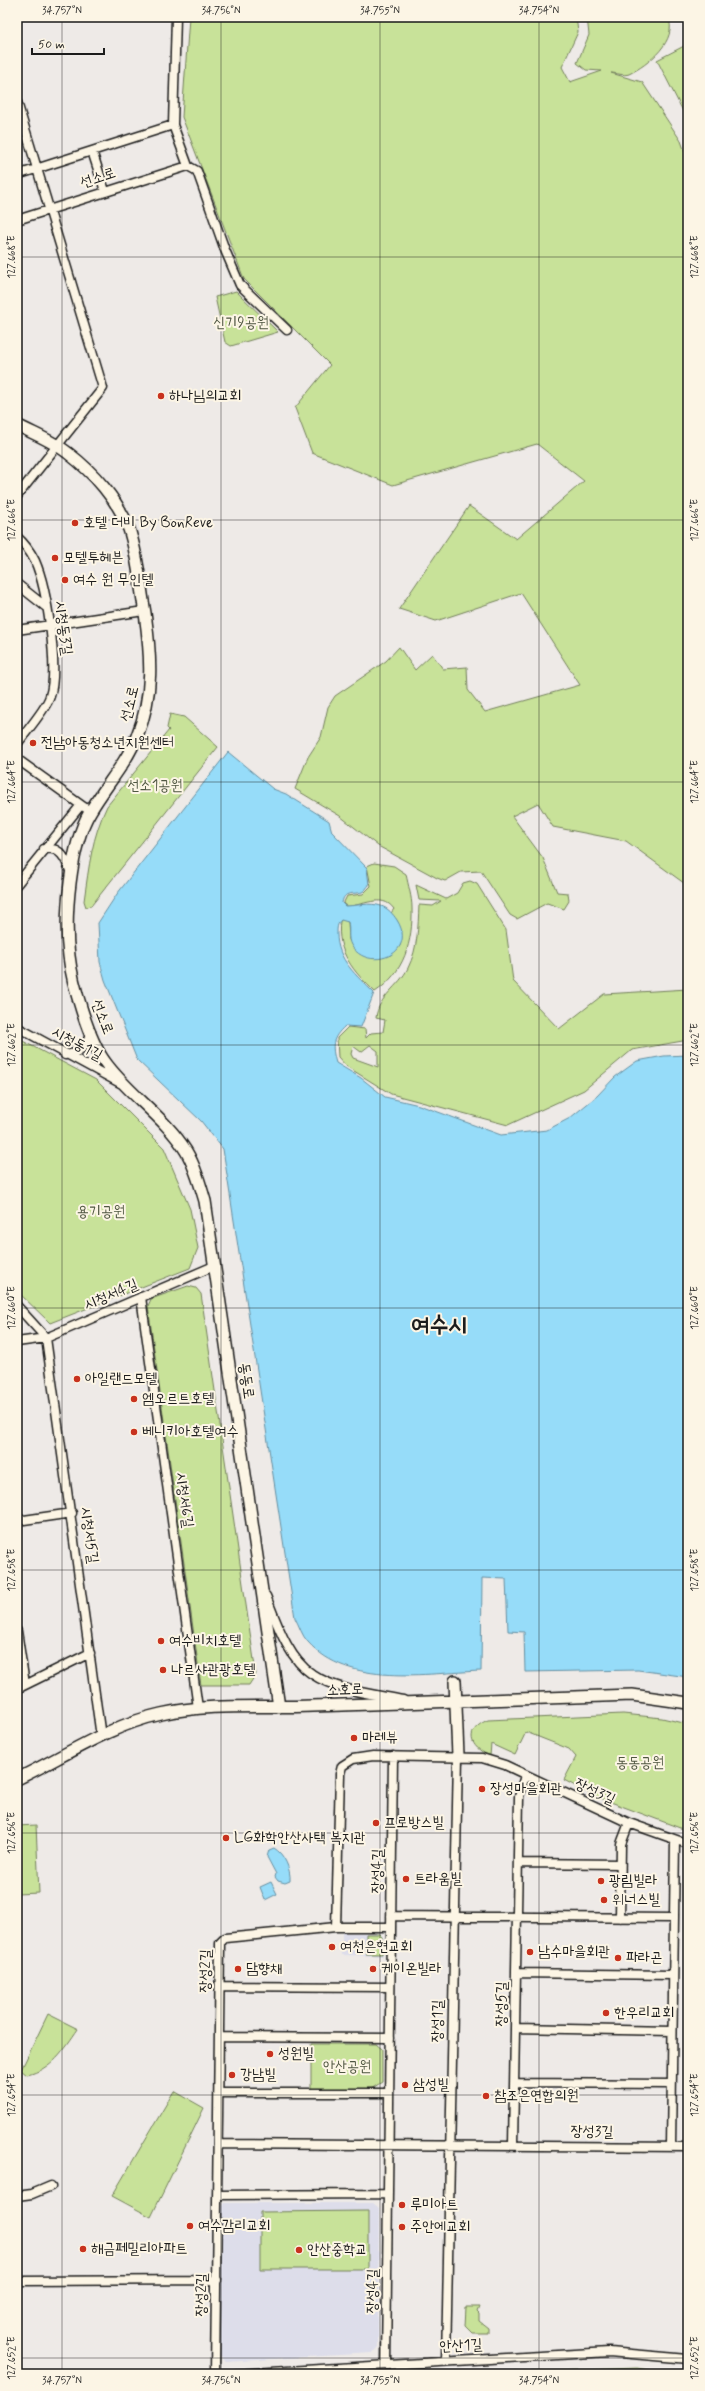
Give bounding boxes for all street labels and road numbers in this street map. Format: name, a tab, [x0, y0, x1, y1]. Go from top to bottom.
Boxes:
street label: 선소로	[78, 163, 118, 193]
street label: 시청동3길	[49, 599, 77, 657]
street label: 선소로	[116, 684, 144, 724]
street label: 선소로	[86, 997, 118, 1037]
street label: 시청동1길	[48, 1022, 106, 1066]
street label: 시청서4길	[81, 1275, 141, 1315]
street label: 동동로	[234, 1362, 258, 1400]
street label: 시청서6길	[170, 1471, 198, 1529]
street label: 시청서5길	[75, 1505, 103, 1565]
street label: 소호로	[327, 1679, 363, 1701]
street label: 장성3길	[571, 1774, 619, 1810]
street label: 장성4길	[368, 1848, 388, 1894]
street label: 장성2길	[196, 1949, 216, 1993]
street label: 장성5길	[492, 1981, 512, 2027]
street label: 장성1길	[428, 1999, 448, 2043]
street label: 장성3길	[570, 2122, 614, 2142]
street label: 장성4길	[363, 2268, 383, 2314]
street label: 장성2길	[192, 2273, 212, 2317]
street label: 안산1길	[439, 2335, 483, 2357]

